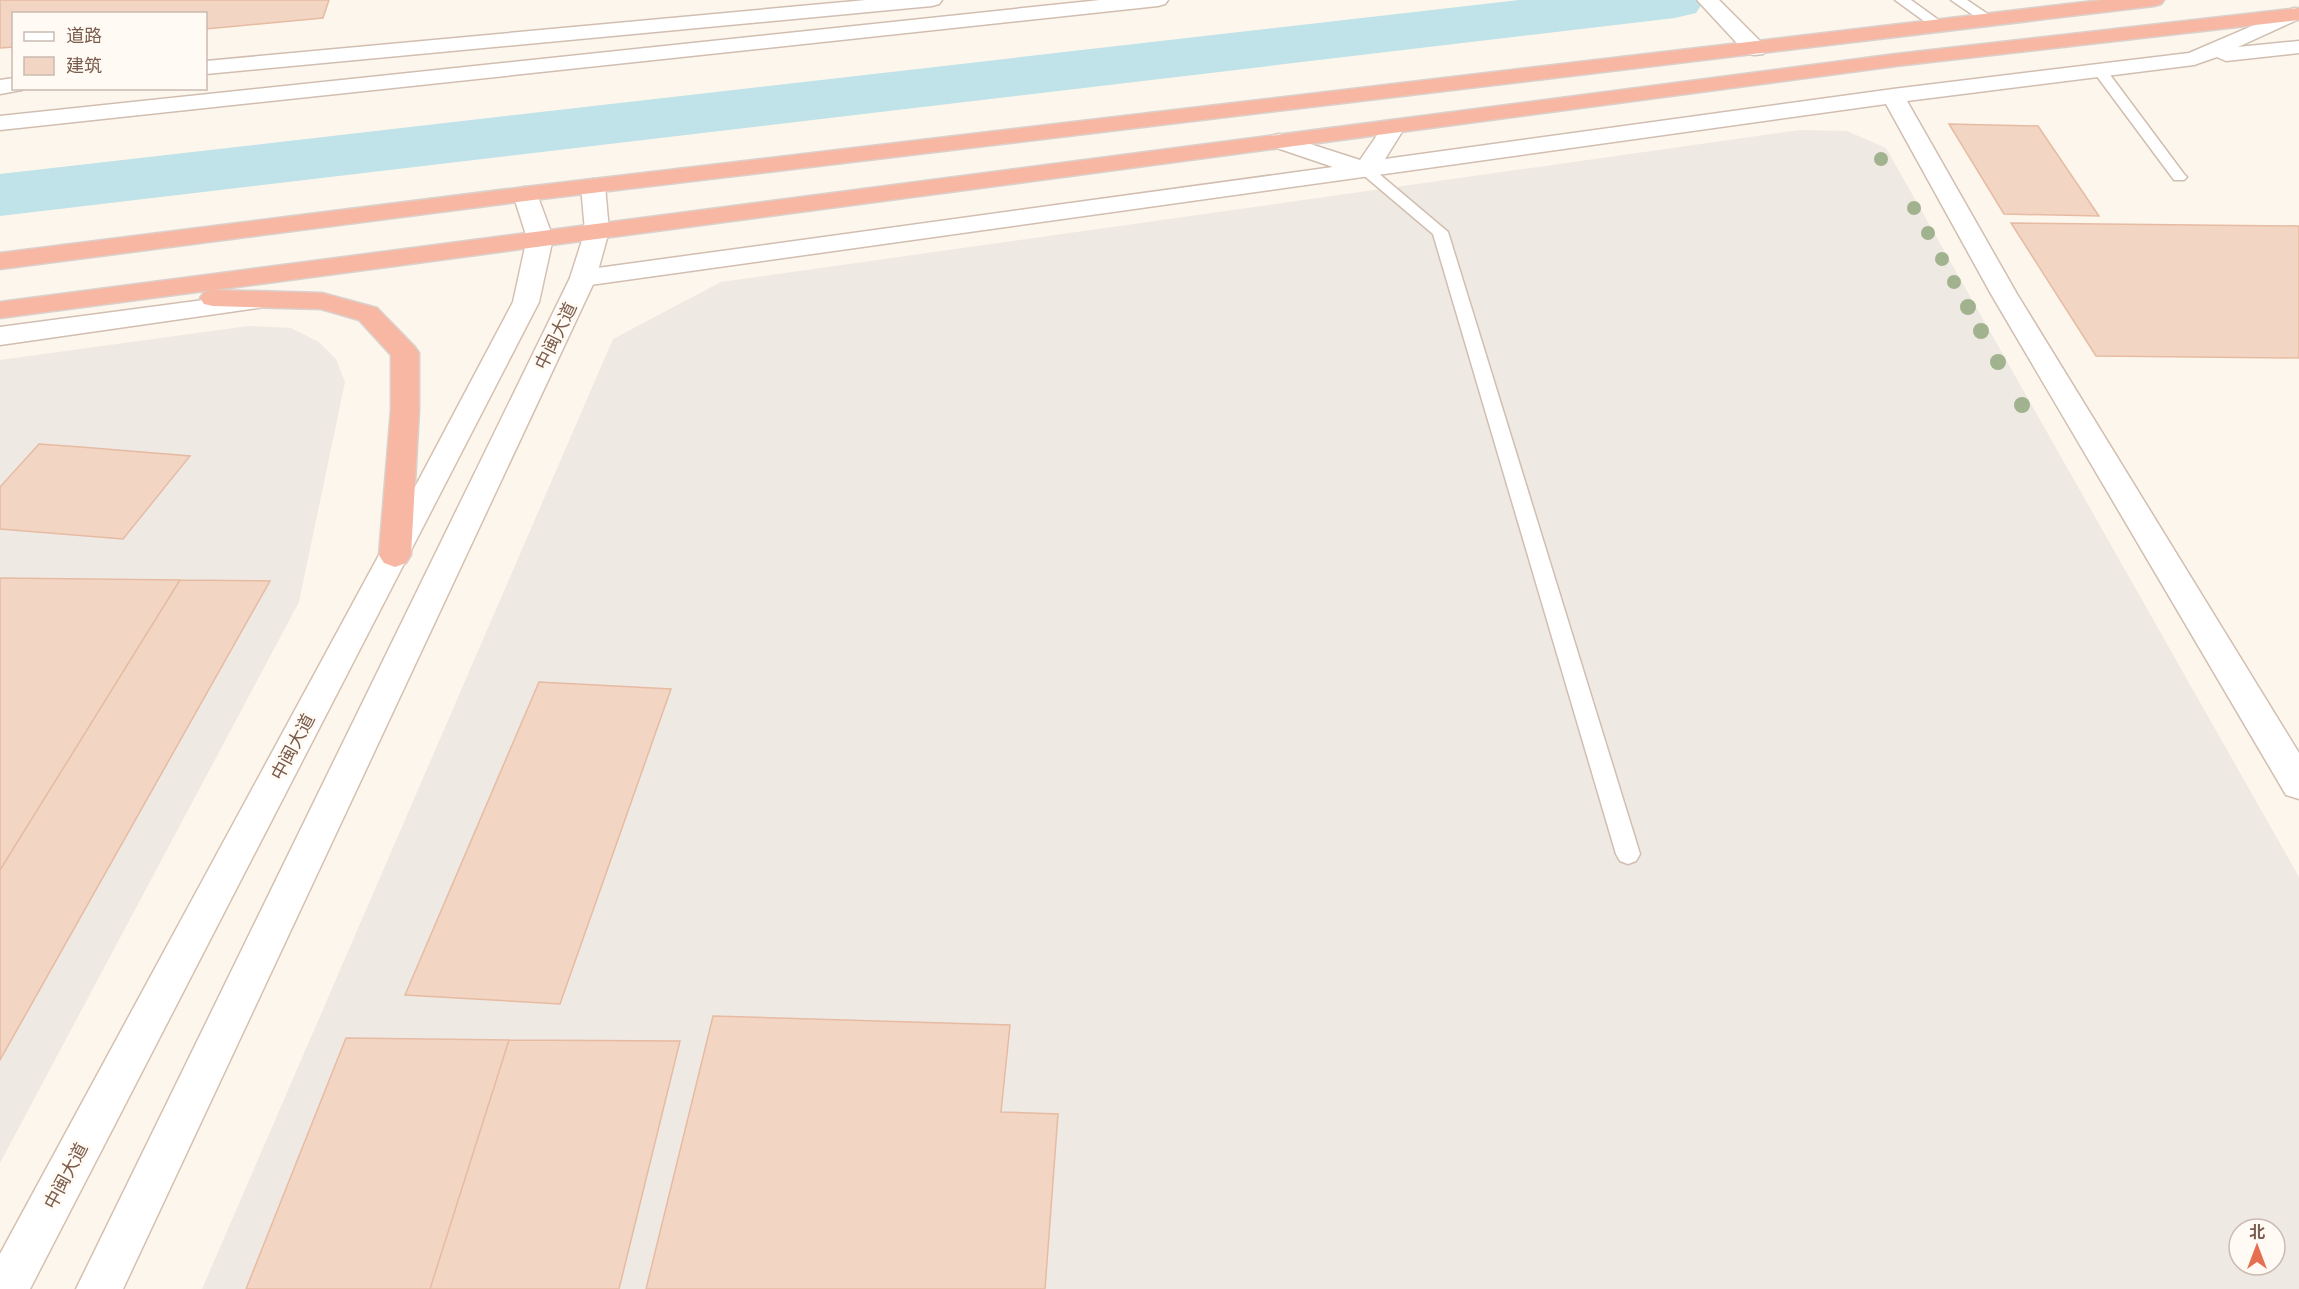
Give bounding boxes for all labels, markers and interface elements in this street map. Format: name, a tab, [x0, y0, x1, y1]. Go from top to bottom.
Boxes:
legend	[12, 12, 207, 90]
text: 道路	[66, 25, 102, 47]
text: 建筑	[66, 55, 102, 77]
street label: 中闽大道	[530, 299, 582, 373]
street label: 中闽大道	[266, 710, 320, 784]
street label: 中闽大道	[39, 1139, 93, 1213]
north arrow	[2227, 1217, 2287, 1277]
text: 北	[2249, 1223, 2265, 1242]

